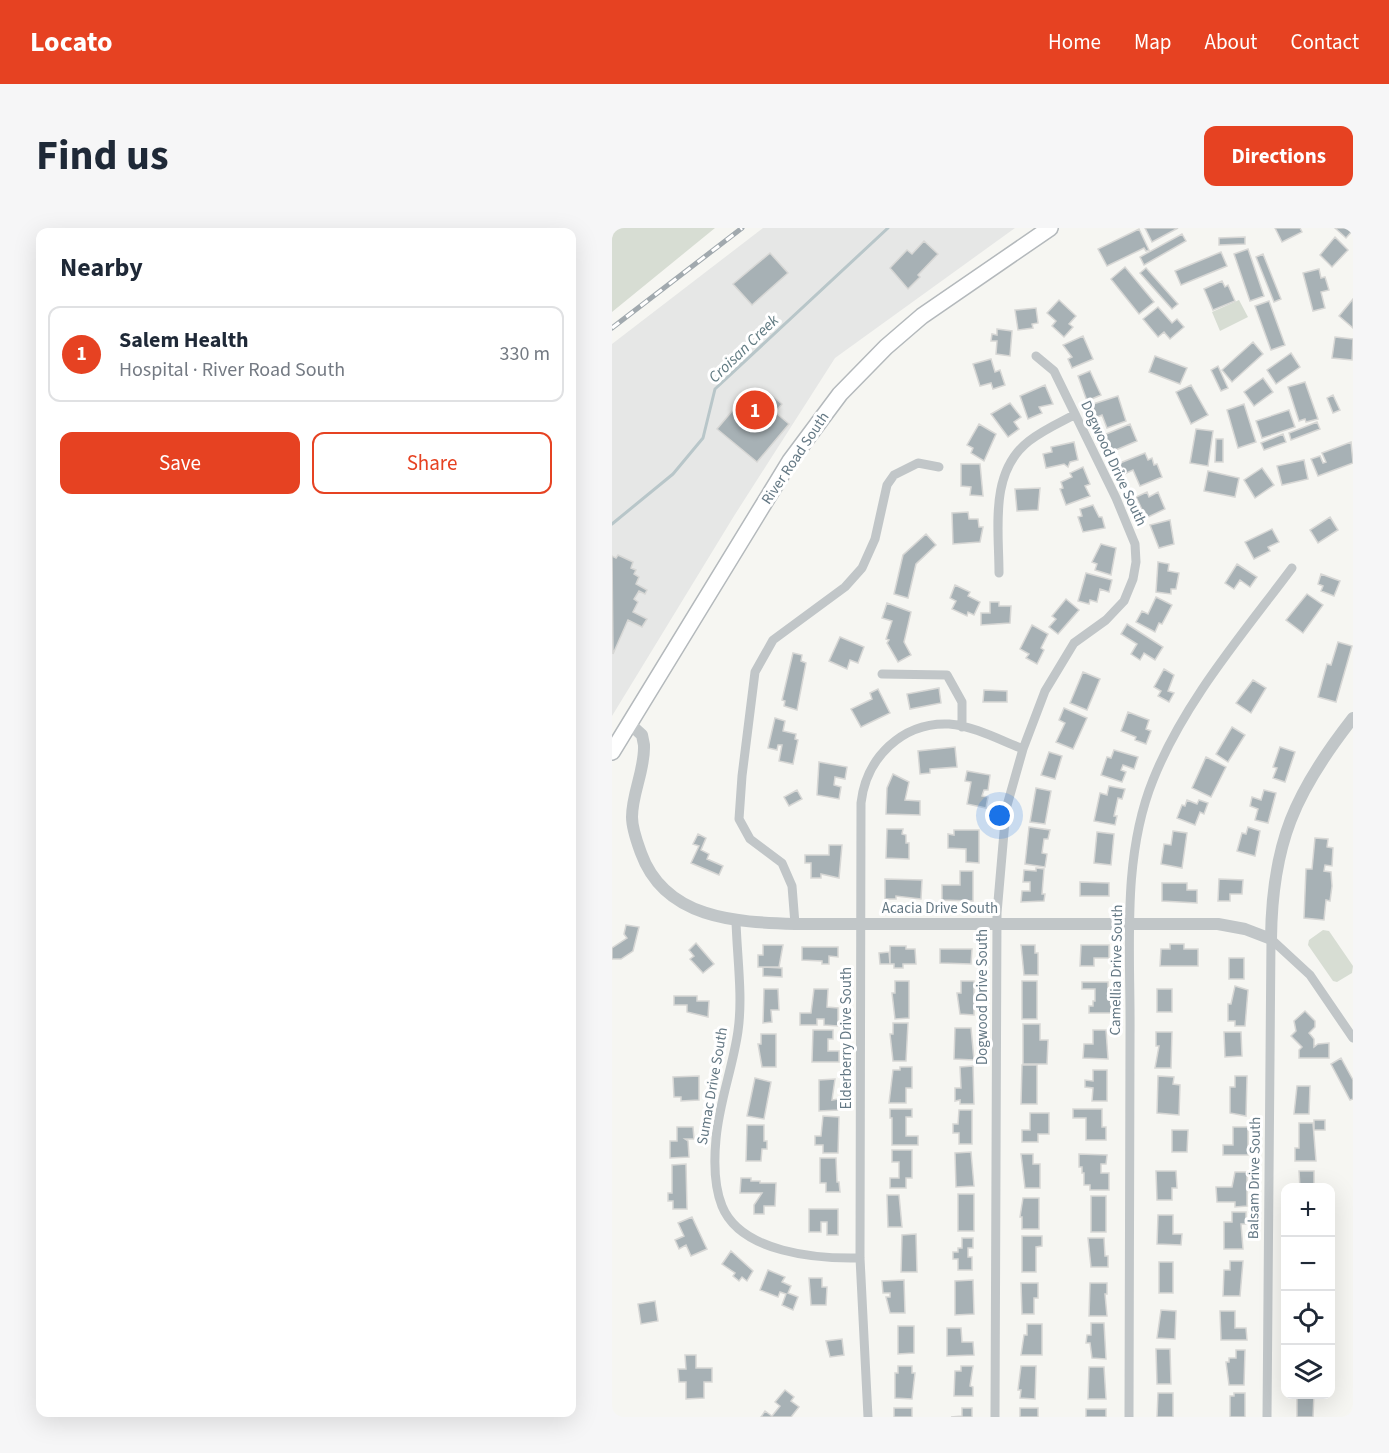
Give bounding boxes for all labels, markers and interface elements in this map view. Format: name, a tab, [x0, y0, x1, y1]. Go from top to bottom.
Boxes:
text: Locato	[30, 22, 112, 62]
text: Home	[1048, 27, 1101, 57]
text: Map	[1134, 27, 1172, 57]
text: About	[1205, 27, 1257, 57]
text: Contact	[1290, 27, 1359, 57]
text: Find us	[36, 126, 169, 186]
button: Directions	[1204, 126, 1353, 186]
text: Nearby	[60, 249, 143, 286]
water label: Croisan Creek	[704, 309, 784, 388]
text: Salem Health	[119, 324, 249, 356]
text: 1	[76, 340, 87, 368]
text: 330 m	[500, 340, 550, 368]
text: Hospital · River Road South	[119, 356, 345, 384]
pin: 1	[736, 388, 774, 432]
street label: Dogwood Drive South	[1075, 397, 1152, 529]
street label: River Road South	[757, 408, 834, 509]
button: Save	[60, 432, 300, 494]
button: Share	[312, 432, 552, 494]
your location	[985, 801, 1014, 830]
street label: Acacia Drive South	[882, 898, 998, 919]
street label: Camellia Drive South	[1105, 904, 1128, 1036]
street label: Dogwood Drive South	[972, 929, 993, 1065]
street label: Elderberry Drive South	[836, 967, 857, 1109]
street label: Sumac Drive South	[692, 1026, 733, 1147]
street label: Balsam Drive South	[1243, 1117, 1266, 1239]
map controls	[1281, 1183, 1335, 1399]
button: +	[1281, 1183, 1335, 1237]
button: −	[1281, 1237, 1335, 1291]
button: locate	[1281, 1291, 1335, 1345]
button: layers	[1281, 1345, 1335, 1399]

